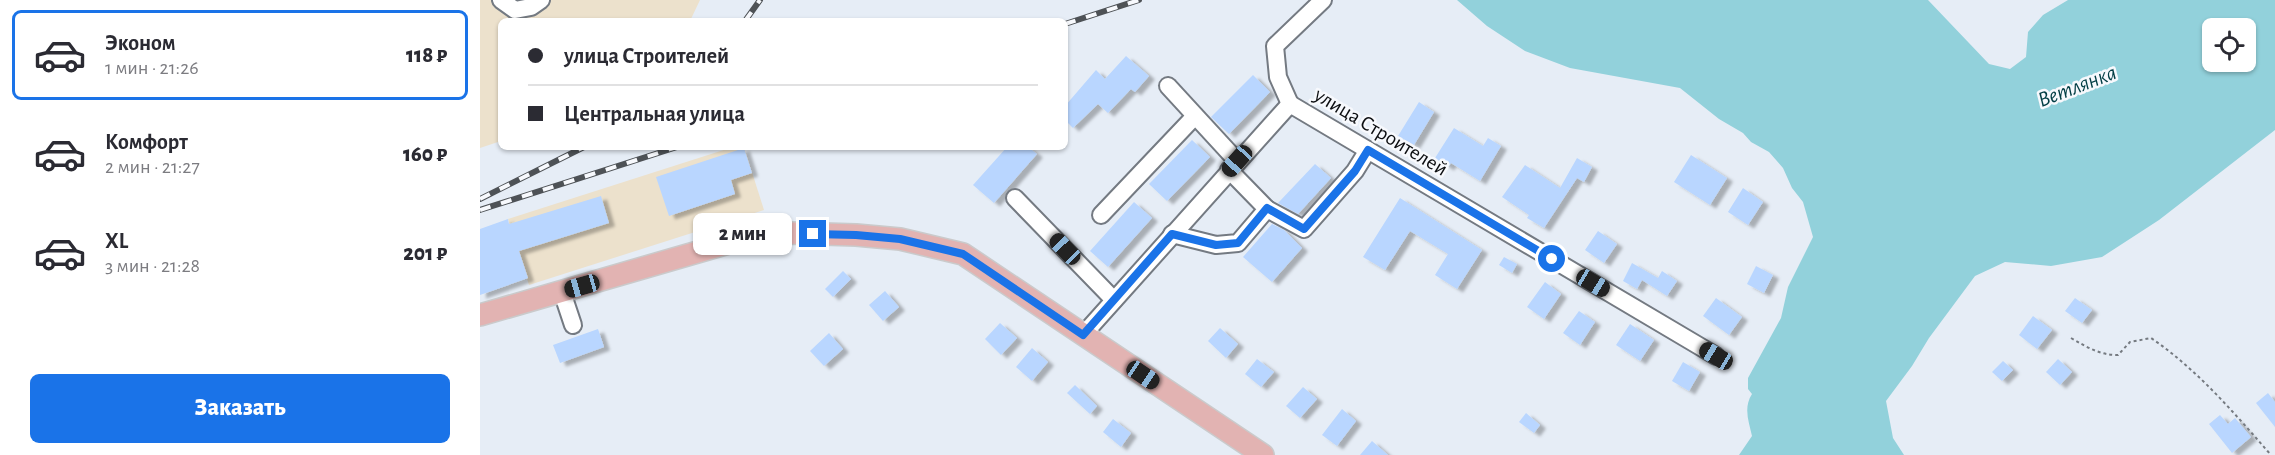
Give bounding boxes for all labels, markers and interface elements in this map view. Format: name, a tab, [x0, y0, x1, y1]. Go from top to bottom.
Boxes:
map controls	[2202, 18, 2256, 72]
button: locate	[2202, 18, 2256, 72]
icon: car	[33, 28, 87, 82]
text: Эконом	[105, 32, 176, 54]
text: 118 ₽	[406, 44, 447, 66]
text: улица Строителей	[564, 45, 729, 67]
text: 1 мин · 21:26	[105, 58, 199, 78]
water label: Ветлянка	[2035, 61, 2119, 111]
street label: улица Строителей	[1310, 83, 1451, 180]
text: Центральная улица	[564, 103, 745, 125]
icon: car	[33, 127, 87, 181]
text: Комфорт	[105, 131, 188, 153]
car	[1218, 142, 1256, 180]
text: 160 ₽	[403, 143, 447, 165]
text: 2 мин · 21:27	[105, 157, 200, 177]
callout: 2 мин	[693, 213, 792, 255]
route end	[799, 220, 826, 247]
text: 2 мин	[719, 224, 766, 244]
icon: car	[33, 226, 87, 280]
text: XL	[105, 230, 128, 252]
car	[1046, 230, 1084, 268]
text: 201 ₽	[403, 242, 447, 264]
route start	[1538, 245, 1565, 272]
text: 3 мин · 21:28	[105, 256, 200, 276]
car	[1573, 266, 1613, 300]
car	[562, 272, 602, 300]
car	[1696, 339, 1736, 373]
car	[1123, 357, 1163, 393]
button: Заказать	[30, 374, 450, 443]

